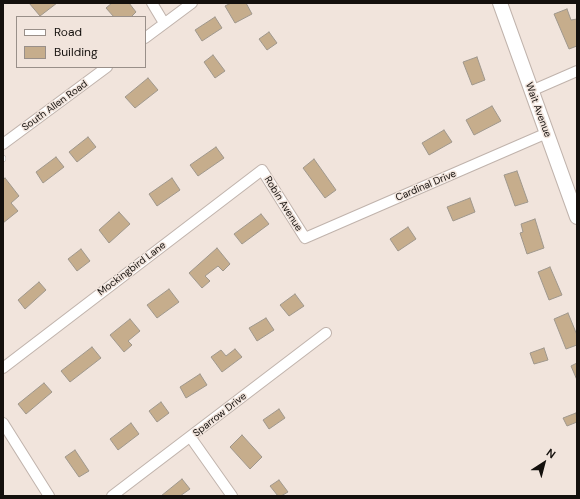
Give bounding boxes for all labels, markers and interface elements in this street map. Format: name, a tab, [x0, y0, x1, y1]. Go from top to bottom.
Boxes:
legend	[16, 16, 146, 68]
text: Road	[54, 24, 82, 40]
text: Building	[54, 44, 98, 60]
street label: South Allen Road	[20, 78, 90, 134]
street label: Wait Avenue	[523, 81, 553, 139]
street label: Cardinal Drive	[394, 168, 458, 204]
street label: Robin Avenue	[261, 174, 305, 234]
street label: Mockingbird Lane	[96, 240, 168, 298]
street label: Sparrow Drive	[191, 390, 249, 440]
north arrow	[524, 443, 564, 483]
text: N	[544, 445, 558, 461]

